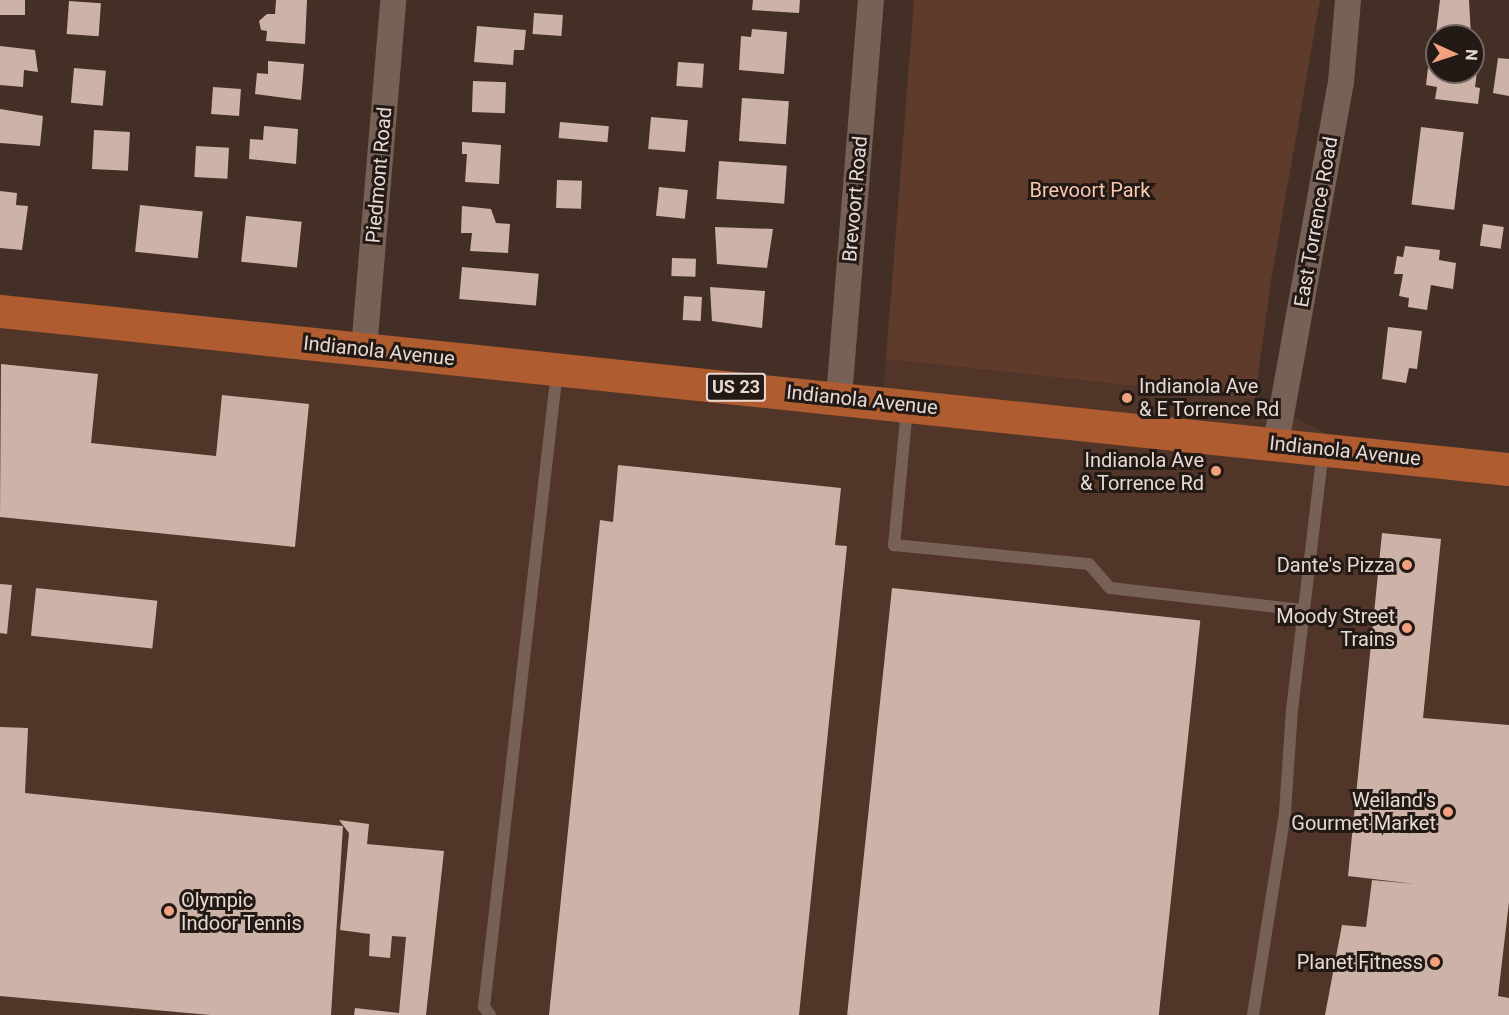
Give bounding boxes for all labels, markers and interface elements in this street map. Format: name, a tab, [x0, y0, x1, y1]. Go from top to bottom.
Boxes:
north arrow	[1425, 24, 1485, 84]
text: N	[1462, 49, 1481, 61]
street label: Piedmont Road	[361, 106, 397, 244]
street label: Brevoort Road	[838, 135, 872, 263]
street label: East Torrence Road	[1289, 135, 1343, 309]
park label: Brevoort Park	[1030, 178, 1150, 202]
street label: Indianola Avenue	[302, 331, 456, 371]
road number: US 23	[704, 372, 768, 402]
place label: Indianola Ave & E Torrence Rd	[1139, 374, 1280, 421]
street label: Indianola Avenue	[785, 380, 939, 420]
marker: Indianola Ave & E Torrence Rd	[1120, 391, 1134, 405]
street label: Indianola Avenue	[1268, 431, 1422, 471]
place label: Indianola Ave & Torrence Rd	[1080, 448, 1204, 495]
marker: Indianola Ave & Torrence Rd	[1209, 464, 1223, 478]
place label: Dante's Pizza	[1277, 553, 1395, 577]
marker: Dante's Pizza	[1400, 558, 1414, 572]
place label: Moody Street Trains	[1276, 604, 1395, 651]
marker: Moody Street Trains	[1400, 621, 1414, 635]
place label: Weiland's Gourmet Market	[1291, 789, 1436, 836]
marker: Weiland's Gourmet Market	[1441, 805, 1455, 819]
place label: Olympic Indoor Tennis	[181, 888, 302, 935]
marker: Olympic Indoor Tennis	[162, 904, 176, 918]
place label: Planet Fitness	[1297, 950, 1423, 974]
marker: Planet Fitness	[1428, 955, 1442, 969]

